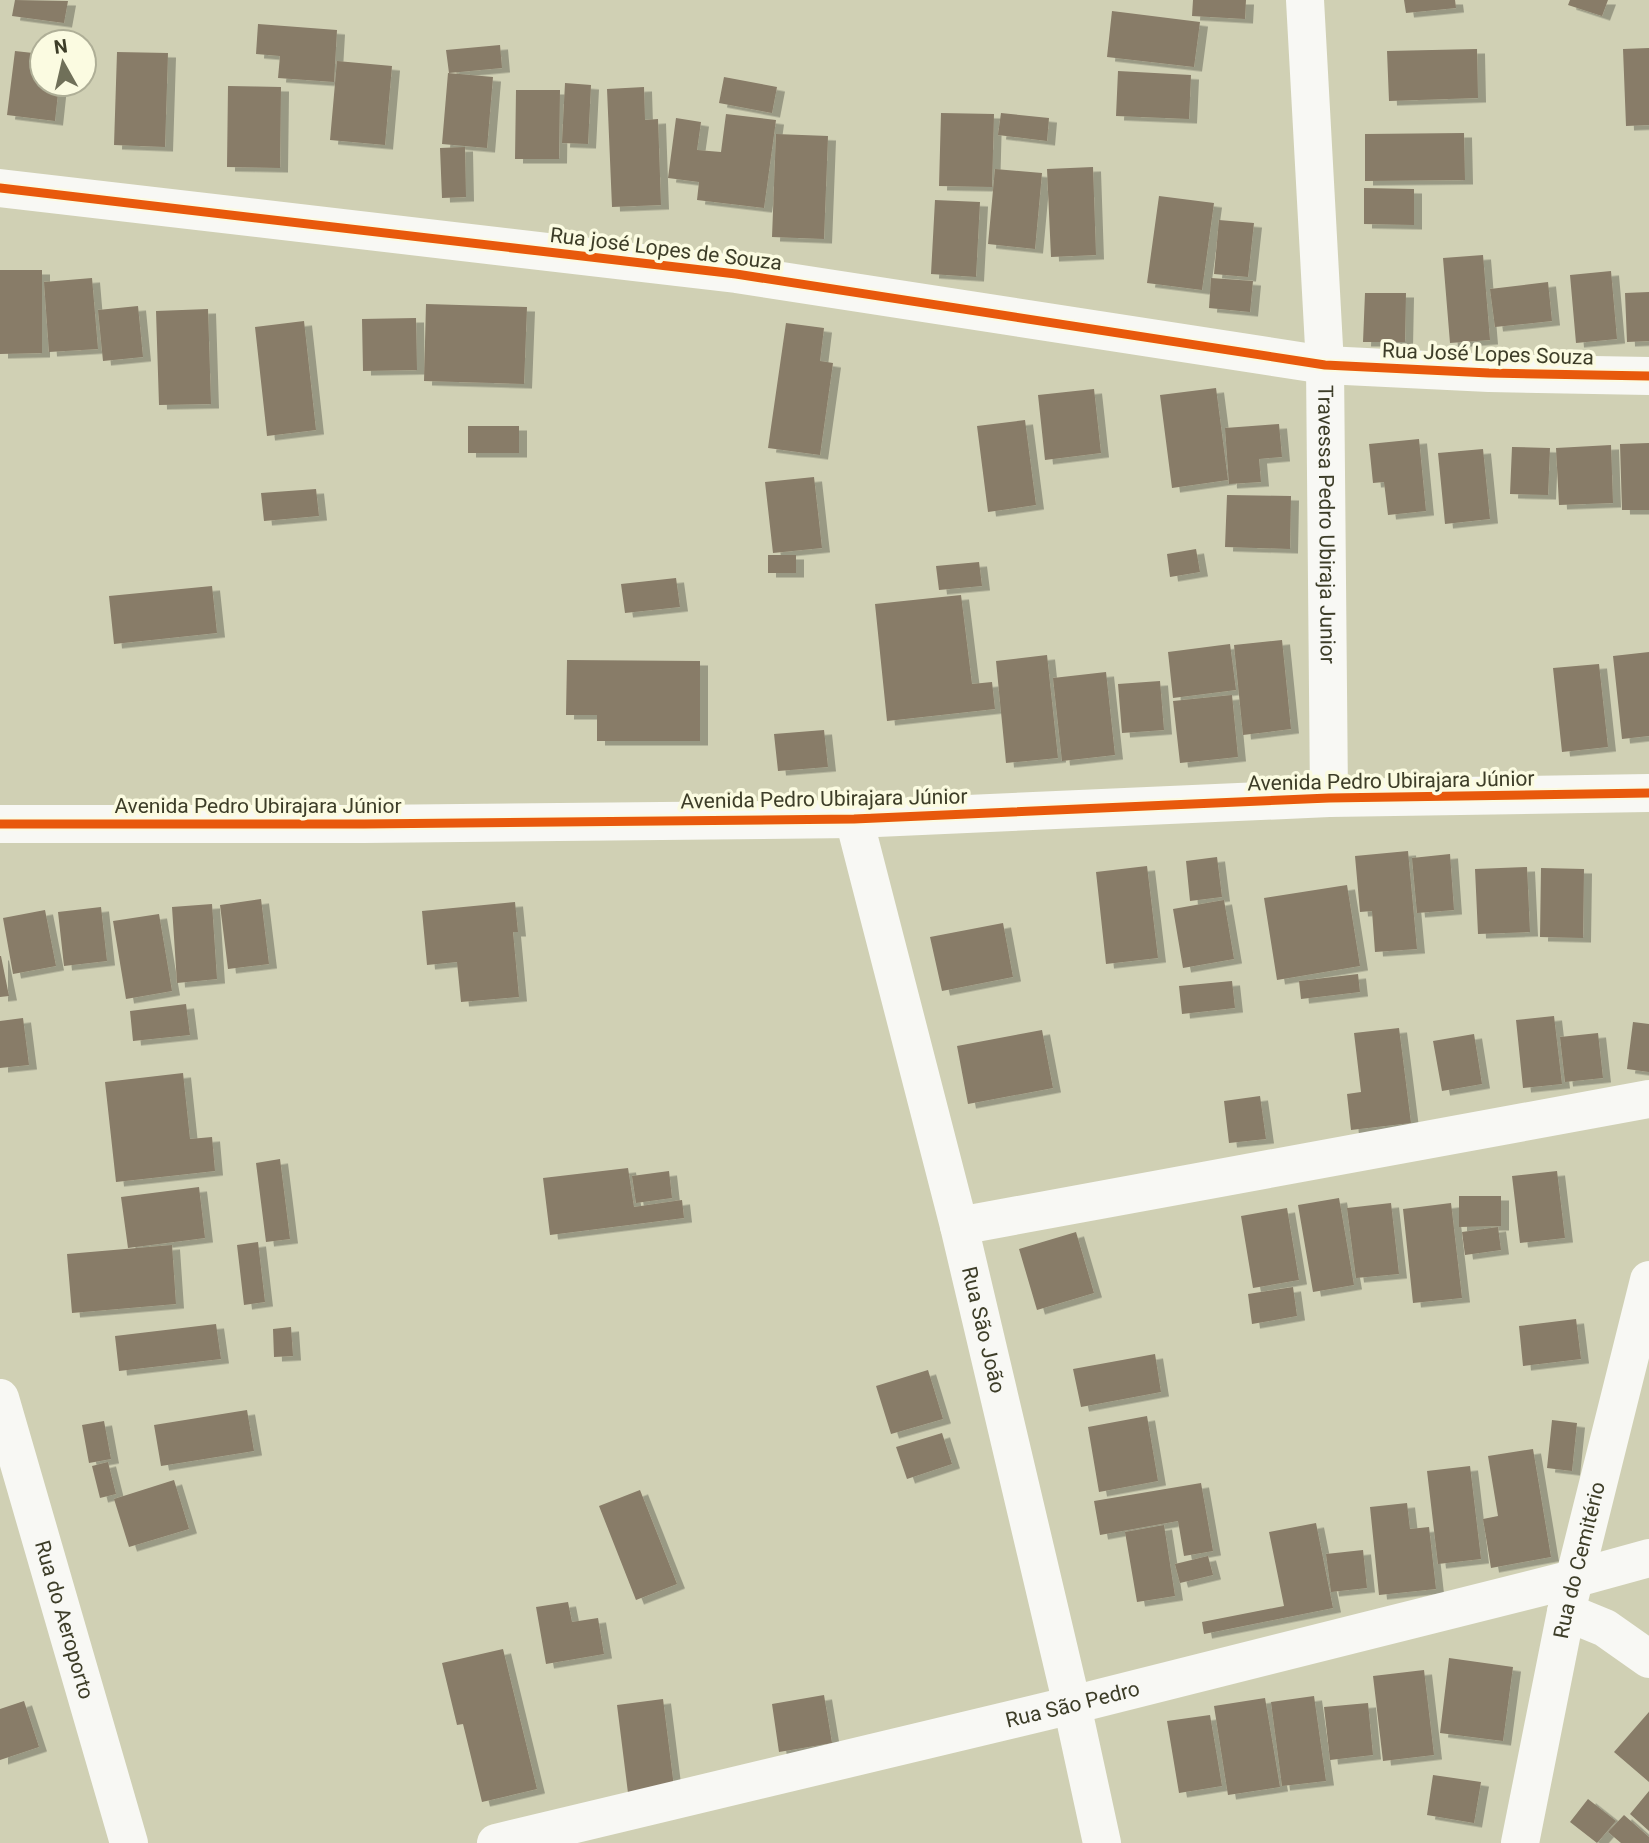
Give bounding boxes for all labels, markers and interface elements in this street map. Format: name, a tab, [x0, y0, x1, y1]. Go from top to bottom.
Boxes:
north arrow	[28, 28, 98, 98]
text: N	[52, 34, 69, 59]
street label: Rua josé Lopes de Souza	[549, 223, 783, 275]
street label: Rua José Lopes Souza	[1382, 338, 1594, 370]
street label: Travessa Pedro Ubiraja Junior	[1313, 385, 1340, 664]
street label: Avenida Pedro Ubirajara Júnior	[1247, 766, 1535, 796]
street label: Avenida Pedro Ubirajara Júnior	[680, 784, 968, 814]
street label: Avenida Pedro Ubirajara Júnior	[114, 794, 402, 818]
street label: Rua São João	[957, 1264, 1010, 1396]
street label: Rua do Cemitério	[1549, 1479, 1610, 1641]
street label: Rua do Aeroporto	[30, 1538, 99, 1702]
street label: Rua São Pedro	[1003, 1676, 1142, 1733]

